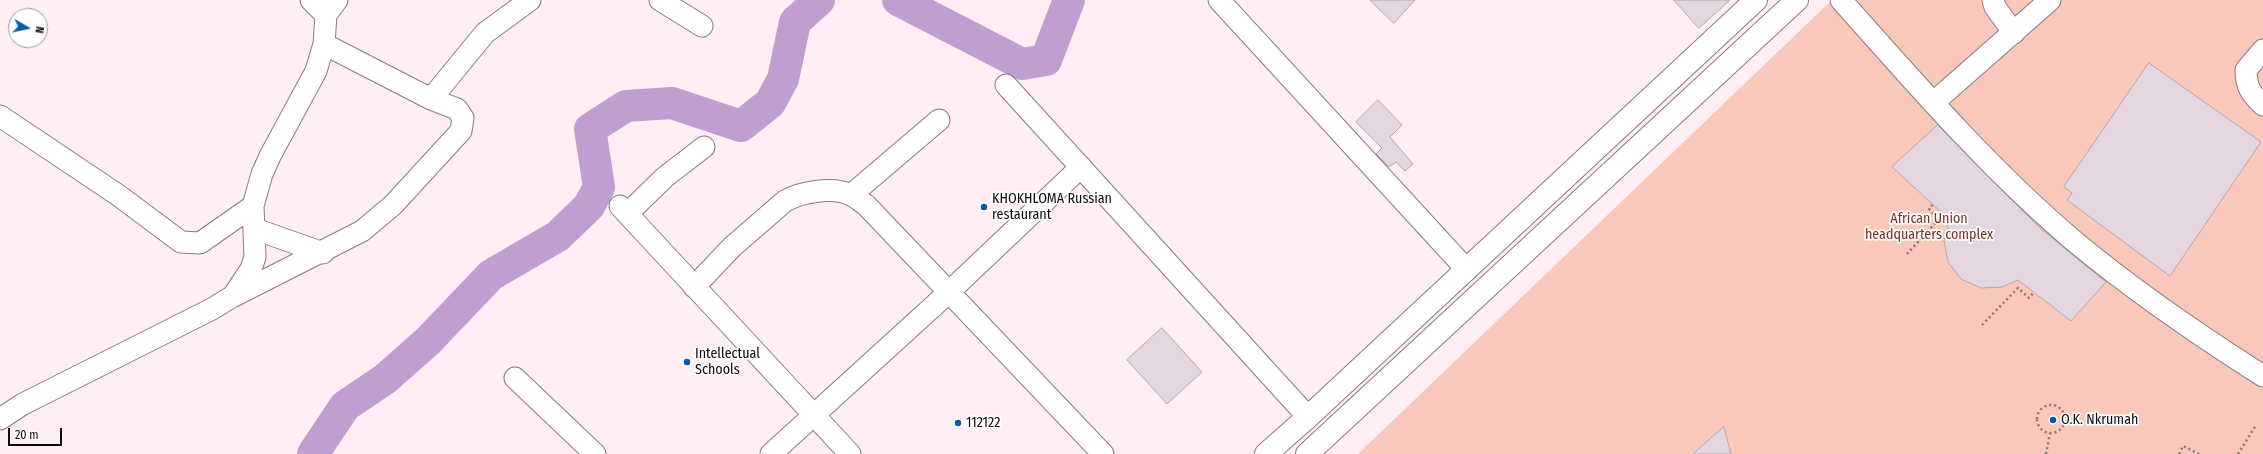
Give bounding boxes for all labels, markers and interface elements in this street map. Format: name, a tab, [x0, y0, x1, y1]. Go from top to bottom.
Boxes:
north arrow	[8, 8, 48, 48]
text: N	[32, 26, 46, 34]
place label: KHOKHLOMA Russian restaurant	[992, 191, 1112, 224]
marker: KHOKHLOMA Russian restaurant	[979, 202, 989, 212]
park label: African Union headquarters complex	[1865, 211, 1993, 244]
place label: Intellectual Schools	[695, 346, 760, 378]
marker: Intellectual Schools	[682, 357, 692, 367]
place label: O.K. Nkrumah	[2061, 412, 2138, 428]
place label: 112122	[966, 415, 1000, 431]
marker: O.K. Nkrumah	[2048, 415, 2058, 425]
marker: 112122	[953, 418, 963, 428]
scale bar	[10, 420, 64, 446]
text: 20 m	[15, 428, 39, 442]

